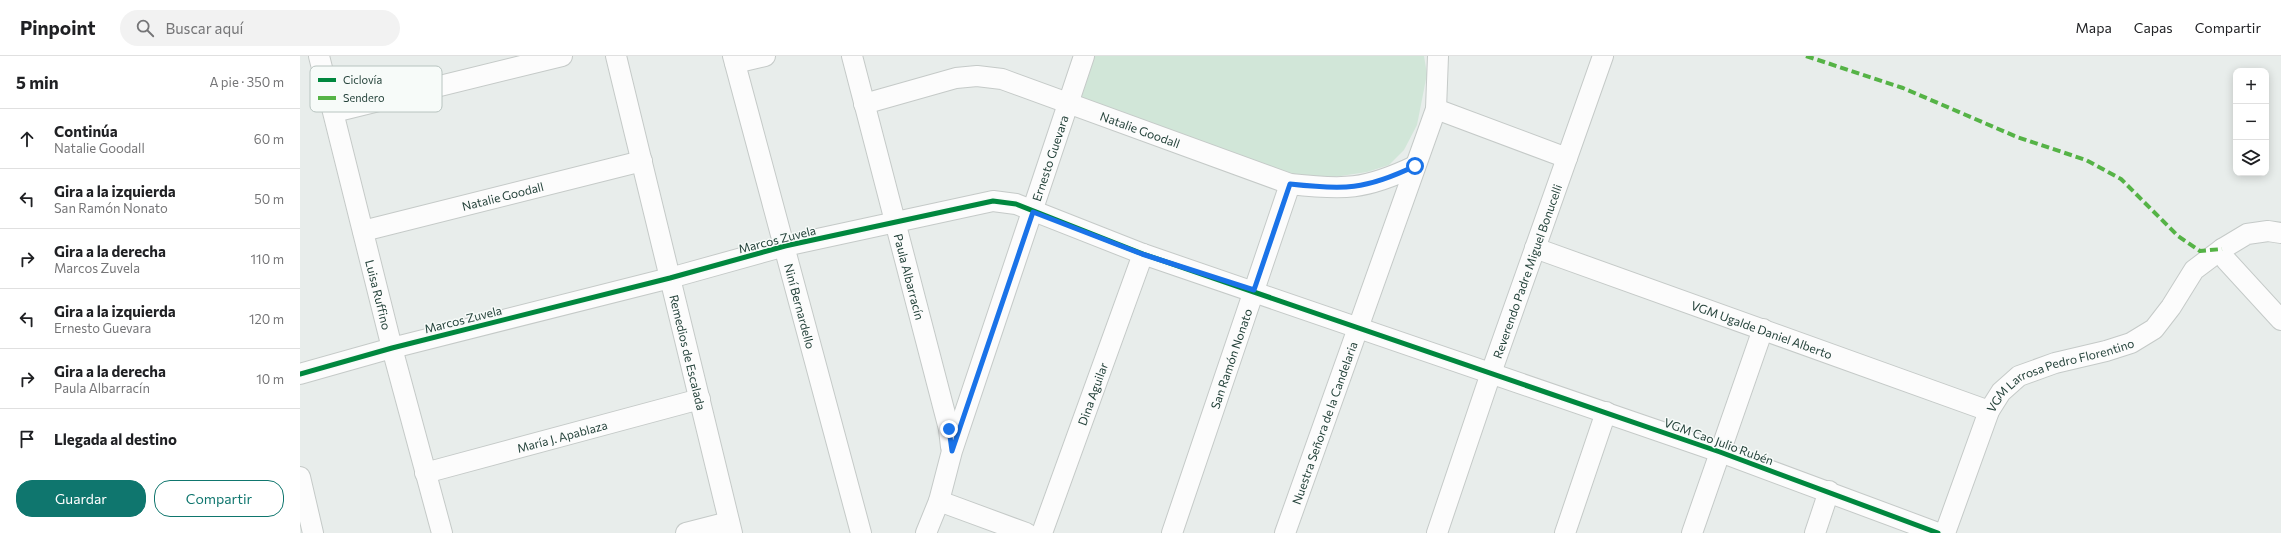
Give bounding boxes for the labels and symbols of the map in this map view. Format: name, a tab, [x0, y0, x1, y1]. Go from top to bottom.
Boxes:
legend	[310, 66, 442, 112]
text: Ciclovía	[343, 73, 382, 86]
text: Sendero	[343, 91, 385, 104]
street label: Natalie Goodall	[1098, 108, 1182, 150]
street label: Ernesto Guevara	[1029, 113, 1071, 203]
route start	[1406, 157, 1424, 175]
street label: Natalie Goodall	[460, 179, 545, 213]
street label: Reverendo Padre Miguel Bonucelli	[1490, 182, 1564, 360]
street label: Marcos Zuvela	[737, 223, 817, 255]
street label: Paula Albarracín	[891, 232, 927, 321]
street label: Luisa Ruffino	[363, 258, 394, 331]
street label: Niní Bernardello	[782, 262, 818, 350]
street label: Remedios de Escalada	[667, 293, 709, 412]
street label: VGM Ugalde Daniel Alberto	[1689, 298, 1834, 361]
street label: Marcos Zuvela	[423, 303, 503, 335]
street label: San Ramón Nonato	[1207, 307, 1254, 411]
street label: VGM Larrosa Pedro Florentino	[1983, 335, 2136, 414]
street label: Nuestra Señora de la Candelaria	[1289, 339, 1360, 506]
street label: Dina Aguilar	[1075, 360, 1110, 427]
street label: VGM Cao Julio Rubén	[1662, 415, 1776, 468]
street label: María J. Apablaza	[515, 417, 609, 455]
route end	[940, 420, 958, 438]

